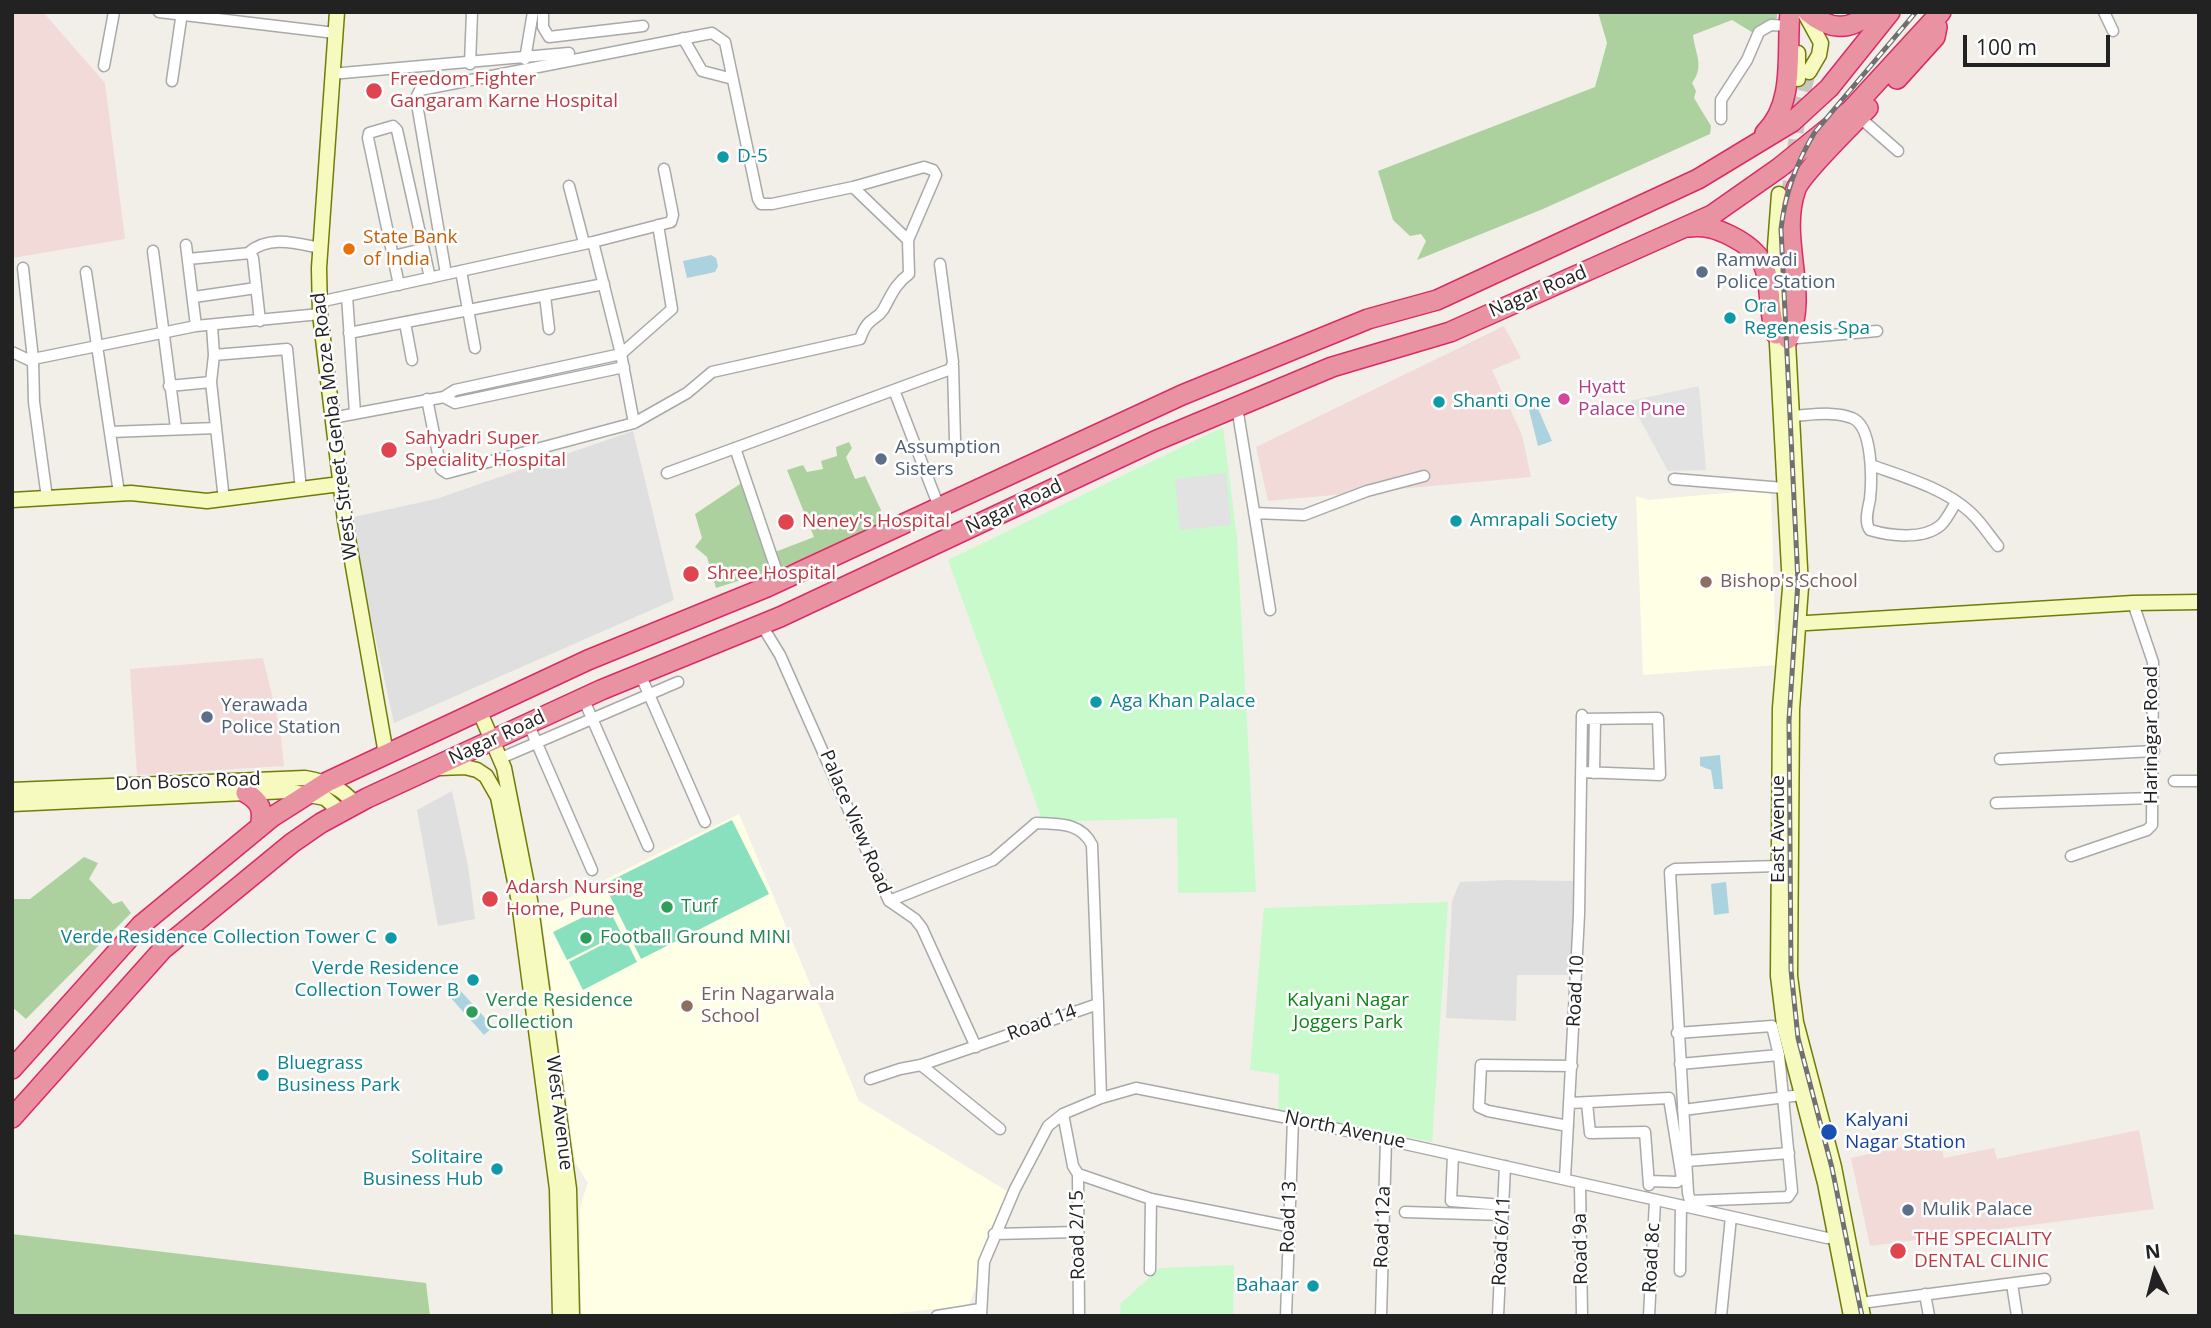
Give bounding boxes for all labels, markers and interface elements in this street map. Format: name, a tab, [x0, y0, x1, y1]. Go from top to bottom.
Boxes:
scale bar	[1966, 21, 2113, 65]
text: 100 m	[1976, 33, 2037, 61]
place label: Freedom Fighter Gangaram Karne Hospital	[390, 69, 618, 113]
marker: Freedom Fighter Gangaram Karne Hospital	[364, 81, 384, 101]
place label: D-5	[737, 146, 768, 168]
marker: D-5	[715, 149, 731, 165]
place label: State Bank of India	[363, 227, 458, 271]
marker: State Bank of India	[341, 241, 357, 257]
place label: Ramwadi Police Station	[1716, 250, 1836, 294]
street label: Nagar Road	[1486, 261, 1590, 323]
marker: Ramwadi Police Station	[1694, 264, 1710, 280]
street label: West Street Genba Moze Road	[307, 291, 363, 561]
place label: Ora Regenesis Spa	[1744, 296, 1870, 340]
marker: Ora Regenesis Spa	[1722, 310, 1738, 326]
place label: Hyatt Palace Pune	[1578, 377, 1685, 421]
place label: Shanti One	[1453, 391, 1551, 413]
marker: Hyatt Palace Pune	[1556, 391, 1572, 407]
marker: Shanti One	[1431, 394, 1447, 410]
place label: Sahyadri Super Speciality Hospital	[405, 428, 566, 472]
place label: Assumption Sisters	[895, 437, 1001, 481]
marker: Sahyadri Super Speciality Hospital	[379, 440, 399, 460]
marker: Assumption Sisters	[873, 451, 889, 467]
street label: Nagar Road	[962, 475, 1066, 539]
place label: Amrapali Society	[1470, 510, 1617, 532]
place label: Neney's Hospital	[802, 511, 950, 533]
marker: Neney's Hospital	[776, 512, 796, 532]
marker: Amrapali Society	[1448, 513, 1464, 529]
place label: Shree Hospital	[707, 563, 836, 585]
marker: Shree Hospital	[681, 564, 701, 584]
place label: Bishop's School	[1720, 571, 1858, 593]
marker: Bishop's School	[1698, 574, 1714, 590]
street label: Harinagar Road	[2141, 666, 2163, 804]
place label: Aga Khan Palace	[1110, 691, 1255, 713]
marker: Aga Khan Palace	[1088, 694, 1104, 710]
place label: Yerawada Police Station	[221, 695, 341, 739]
street label: Nagar Road	[445, 706, 549, 770]
marker: Yerawada Police Station	[199, 709, 215, 725]
street label: Palace View Road	[814, 747, 896, 897]
street label: Don Bosco Road	[115, 768, 261, 796]
street label: East Avenue	[1768, 775, 1790, 883]
place label: Adarsh Nursing Home, Pune	[506, 877, 643, 921]
marker: Adarsh Nursing Home, Pune	[480, 889, 500, 909]
place label: Turf	[681, 896, 717, 918]
marker: Turf	[659, 899, 675, 915]
place label: Verde Residence Collection Tower C	[61, 927, 377, 949]
place label: Football Ground MINI	[600, 927, 791, 949]
marker: Verde Residence Collection Tower C	[383, 930, 399, 946]
marker: Football Ground MINI	[578, 930, 594, 946]
street label: Road 10	[1563, 954, 1589, 1028]
place label: Verde Residence Collection Tower B	[294, 958, 459, 1002]
marker: Verde Residence Collection Tower B	[465, 972, 481, 988]
place label: Erin Nagarwala School	[701, 984, 835, 1028]
place label: Verde Residence Collection	[486, 990, 633, 1034]
park label: Kalyani Nagar Joggers Park	[1287, 990, 1409, 1034]
marker: Erin Nagarwala School	[679, 998, 695, 1014]
street label: Road 14	[1004, 1000, 1080, 1046]
marker: Verde Residence Collection	[464, 1004, 480, 1020]
place label: Bluegrass Business Park	[277, 1053, 400, 1097]
street label: West Avenue	[541, 1054, 577, 1172]
marker: Bluegrass Business Park	[255, 1067, 271, 1083]
street label: North Avenue	[1282, 1106, 1408, 1154]
place label: Kalyani Nagar Station	[1845, 1110, 1966, 1154]
marker: Kalyani Nagar Station	[1819, 1122, 1839, 1142]
place label: Solitaire Business Hub	[363, 1147, 483, 1191]
marker: Solitaire Business Hub	[489, 1161, 505, 1177]
street label: Road 13	[1276, 1181, 1302, 1253]
street label: Road 12a	[1370, 1185, 1396, 1269]
street label: Road 2/15	[1066, 1190, 1090, 1280]
street label: Road 6/11	[1488, 1196, 1516, 1286]
place label: Mulik Palace	[1922, 1199, 2032, 1221]
marker: Mulik Palace	[1900, 1202, 1916, 1218]
street label: Road 9a	[1569, 1213, 1593, 1285]
street label: Road 8c	[1639, 1222, 1665, 1294]
place label: THE SPECIALITY DENTAL CLINIC	[1914, 1229, 2052, 1273]
north arrow	[2120, 1237, 2190, 1307]
text: N	[2144, 1237, 2162, 1265]
marker: THE SPECIALITY DENTAL CLINIC	[1888, 1241, 1908, 1261]
place label: Bahaar	[1236, 1275, 1299, 1297]
marker: Bahaar	[1305, 1278, 1321, 1294]

